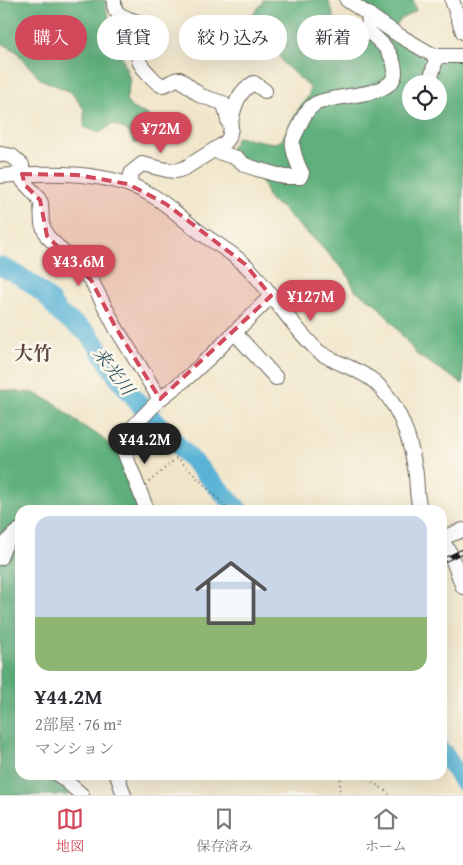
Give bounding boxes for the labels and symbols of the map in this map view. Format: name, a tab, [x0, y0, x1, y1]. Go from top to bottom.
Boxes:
pin: ¥72M	[131, 112, 191, 154]
pin: ¥43.6M	[38, 244, 120, 287]
pin: ¥127M	[276, 280, 346, 322]
district label: 大竹	[14, 339, 52, 367]
water label: 来光川	[87, 341, 142, 402]
pin: ¥44.2M	[104, 422, 186, 465]

